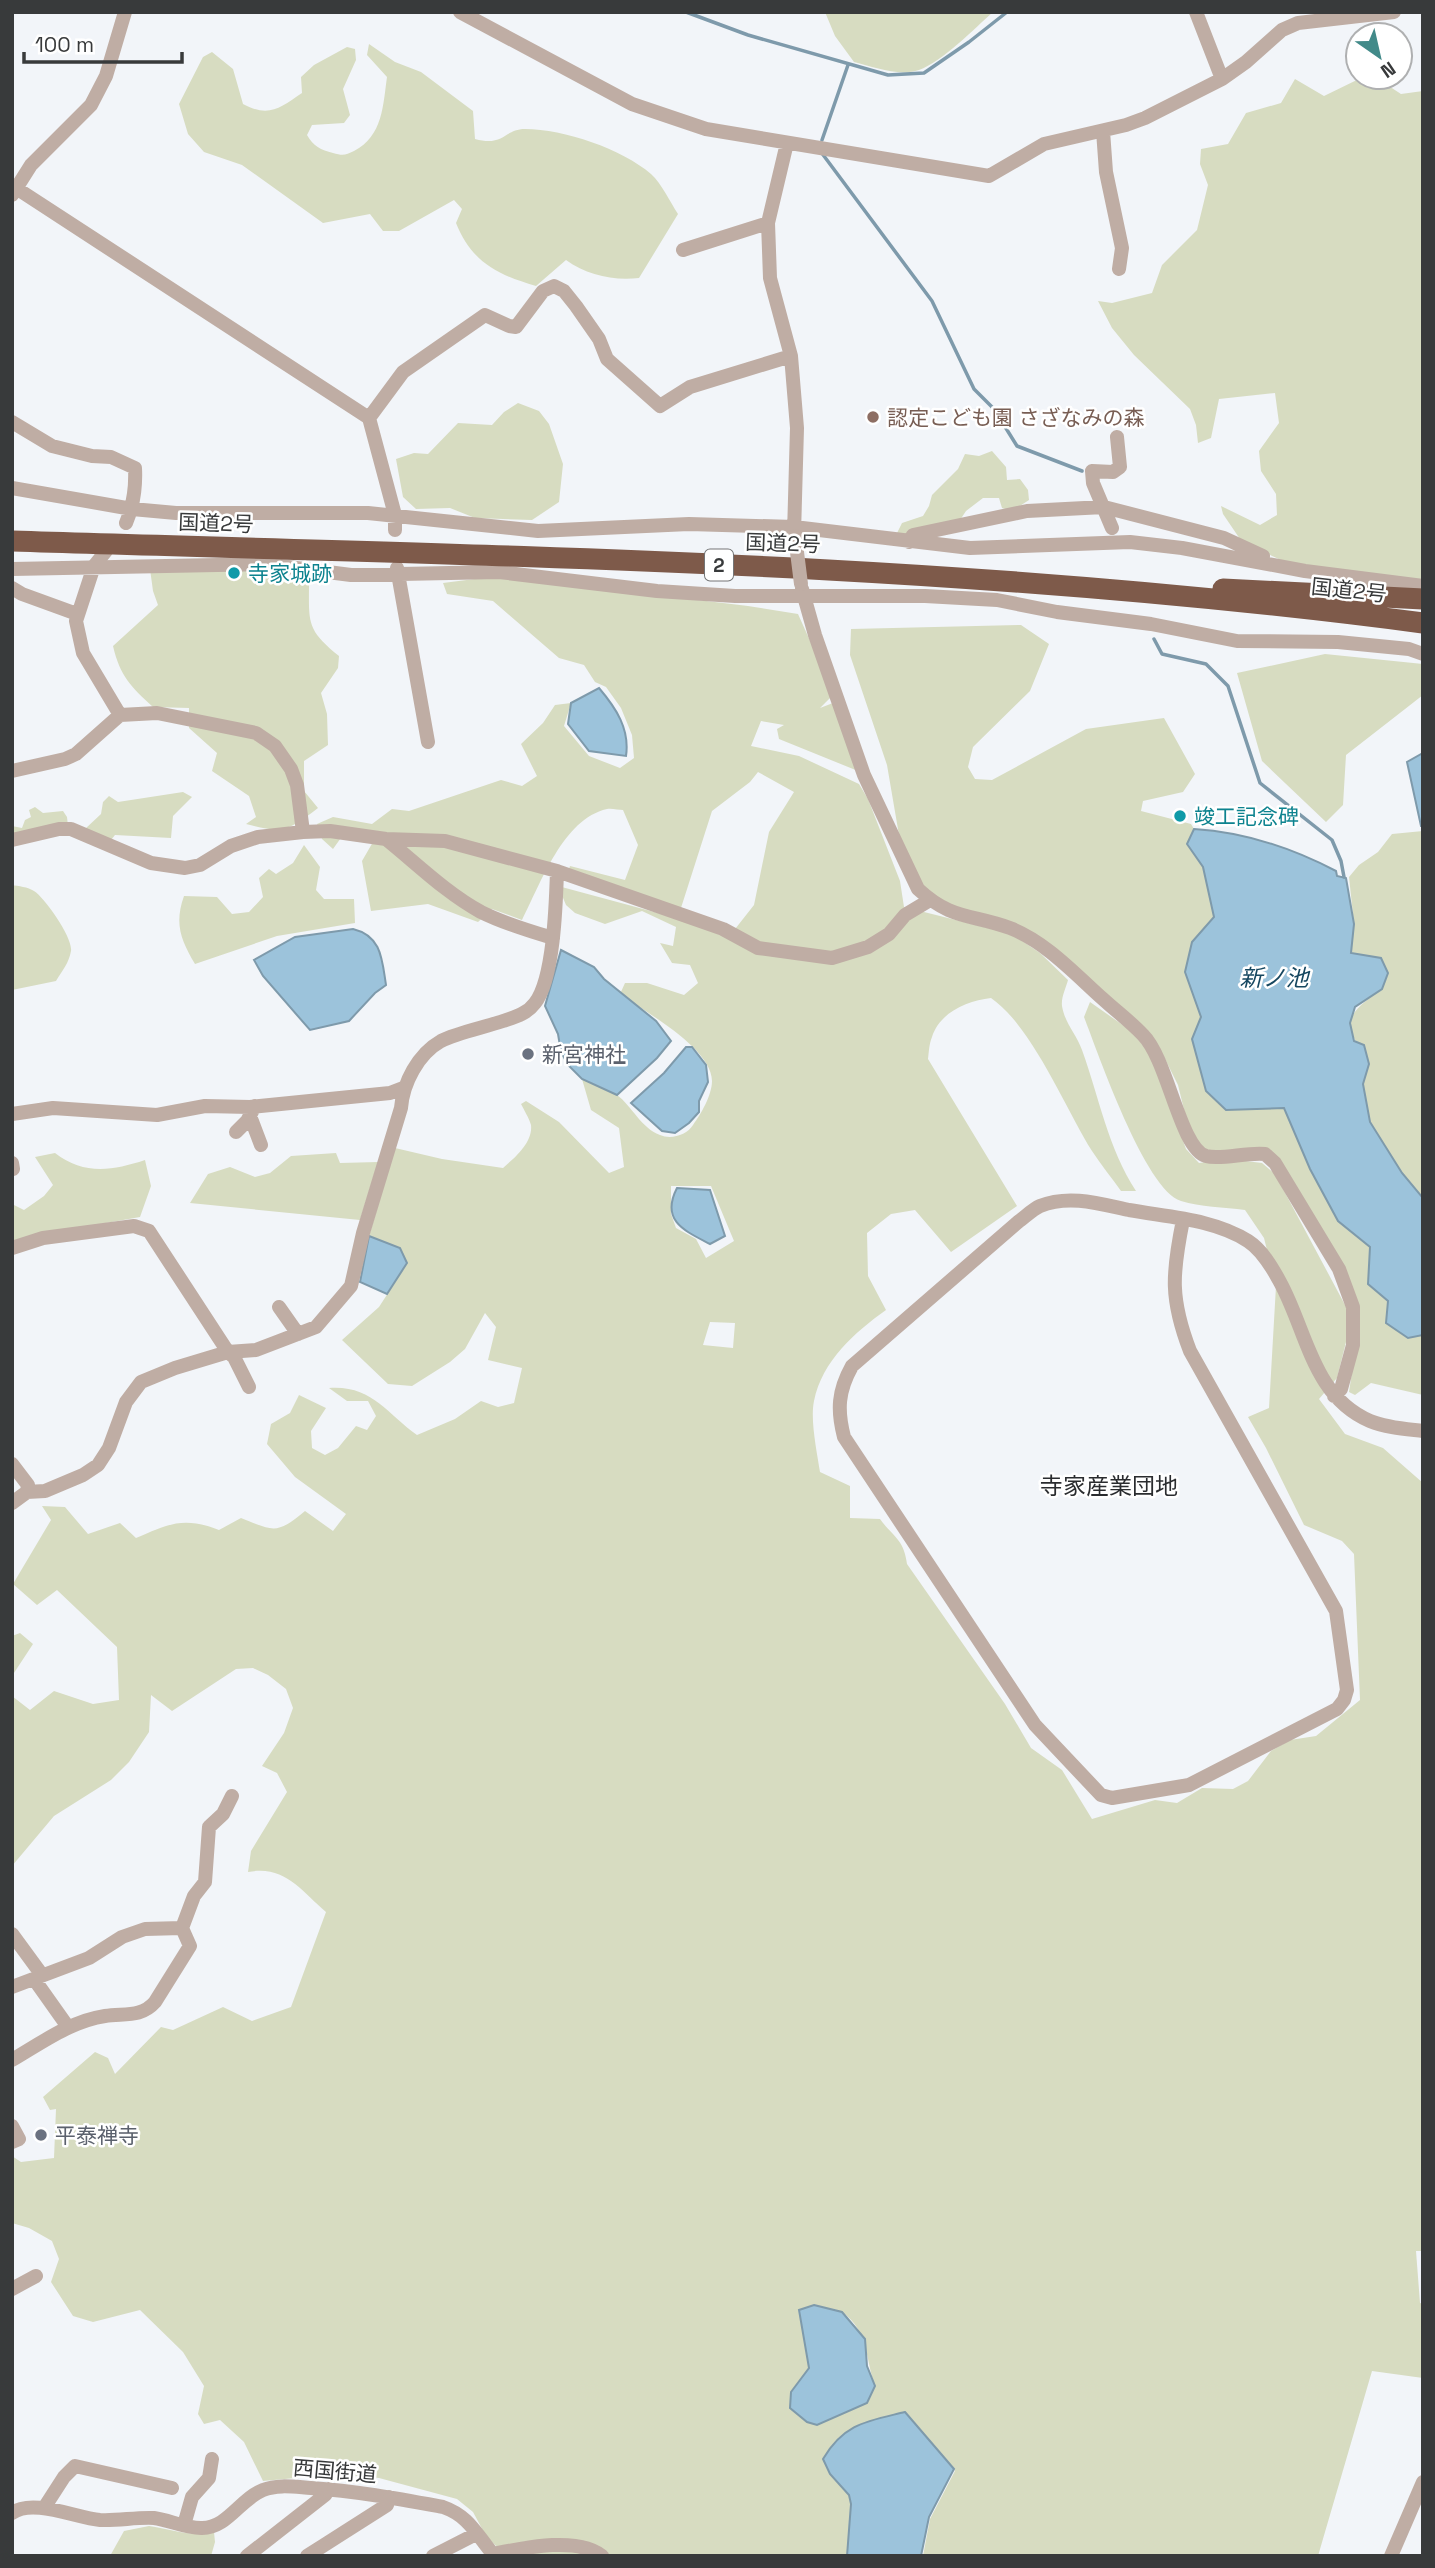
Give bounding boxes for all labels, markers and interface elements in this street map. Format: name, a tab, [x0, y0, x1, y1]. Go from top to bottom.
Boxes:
scale bar	[24, 21, 182, 65]
north arrow	[1344, 21, 1414, 91]
text: 100 m	[35, 31, 94, 58]
text: N	[1376, 56, 1400, 84]
place label: 認定こども園 さざなみの森	[887, 404, 1144, 431]
marker: 認定こども園 さざなみの森	[865, 409, 881, 425]
street label: 国道2号	[178, 508, 254, 538]
street label: 国道2号	[745, 528, 821, 558]
road number: 2	[705, 550, 733, 580]
place label: 寺家城跡	[248, 560, 332, 587]
marker: 寺家城跡	[226, 565, 242, 581]
street label: 国道2号	[1310, 573, 1388, 607]
place label: 竣工記念碑	[1194, 803, 1299, 830]
marker: 竣工記念碑	[1172, 808, 1188, 824]
water label: 新ノ池	[1240, 963, 1311, 993]
place label: 新宮神社	[542, 1041, 626, 1068]
marker: 新宮神社	[520, 1046, 536, 1062]
district label: 寺家産業団地	[1040, 1471, 1178, 1501]
place label: 平泰禅寺	[55, 2122, 139, 2149]
marker: 平泰禅寺	[33, 2127, 49, 2143]
street label: 西国街道	[292, 2454, 378, 2488]

